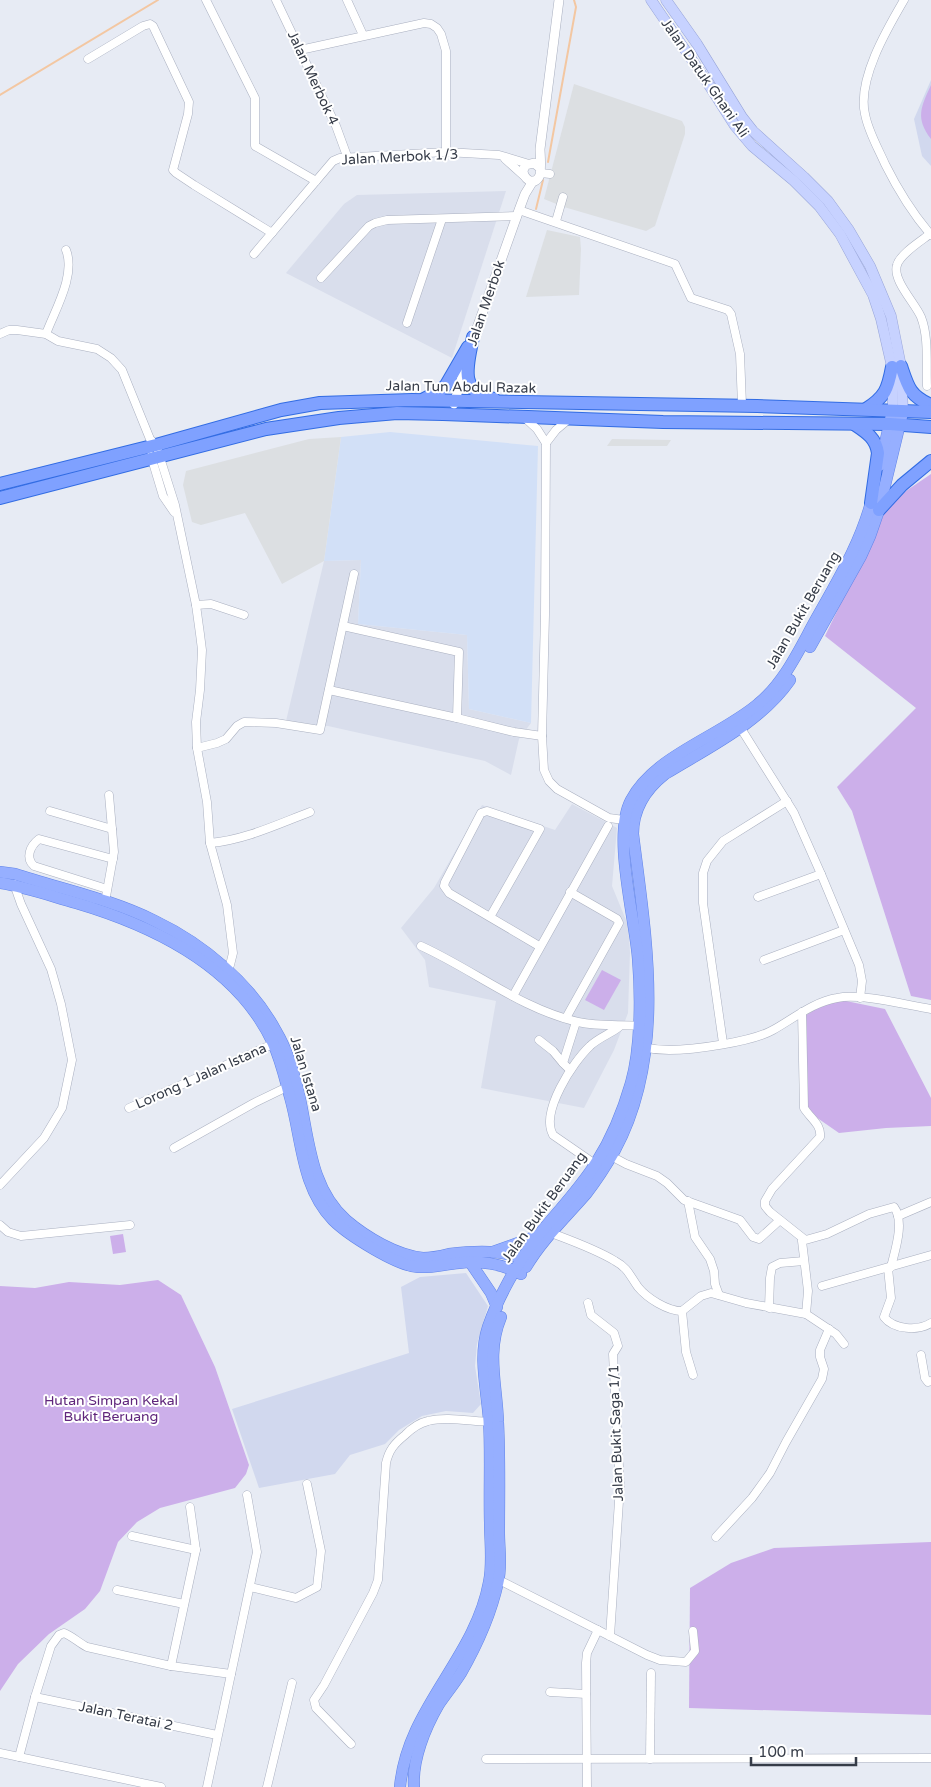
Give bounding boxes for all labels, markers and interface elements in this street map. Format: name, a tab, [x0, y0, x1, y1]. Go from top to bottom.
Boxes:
street label: Jalan Datuk Ghani Ali	[658, 15, 752, 141]
street label: Jalan Merbok 4	[284, 28, 342, 128]
street label: Jalan Merbok 1/3	[341, 145, 459, 169]
street label: Jalan Merbok	[463, 258, 509, 348]
street label: Jalan Tun Abdul Razak	[386, 377, 537, 397]
street label: Jalan Bukit Beruang	[762, 548, 844, 672]
street label: Jalan Istana	[286, 1034, 326, 1114]
street label: Lorong 1 Jalan Istana	[133, 1039, 269, 1113]
street label: Jalan Bukit Beruang	[498, 1148, 590, 1266]
street label: Jalan Bukit Saga 1/1	[605, 1364, 627, 1502]
park label: Hutan Simpan Kekal Bukit Beruang	[44, 1392, 178, 1425]
street label: Jalan Teratai 2	[77, 1698, 175, 1734]
scale bar	[751, 1734, 856, 1766]
text: 100 m	[758, 1743, 804, 1761]

